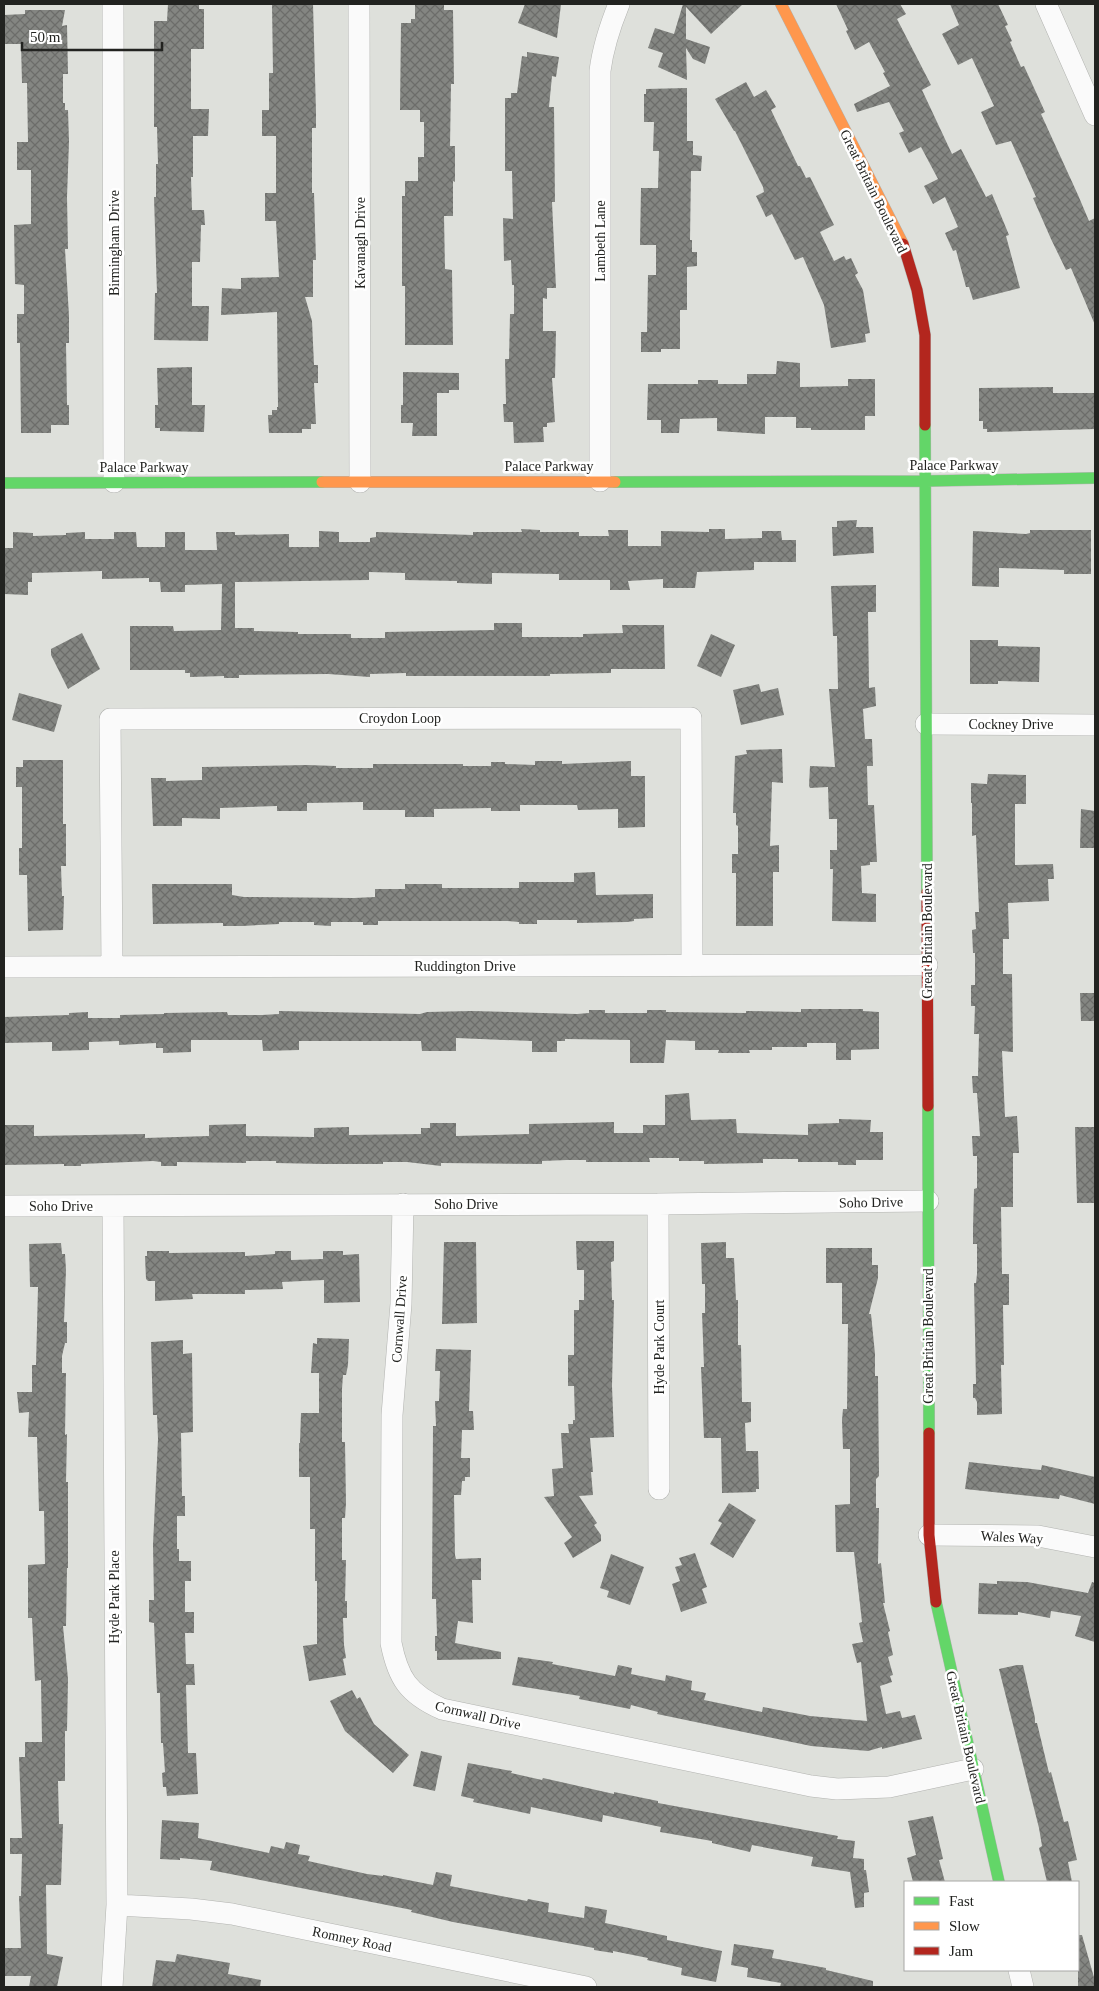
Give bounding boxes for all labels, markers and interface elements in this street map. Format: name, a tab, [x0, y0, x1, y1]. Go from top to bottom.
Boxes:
scale bar	[22, 20, 162, 52]
text: 50 m	[30, 29, 61, 45]
street label: Great Britain Boulevard	[837, 127, 910, 255]
street label: Birmingham Drive	[107, 190, 122, 296]
street label: Kavanagh Drive	[353, 197, 368, 289]
street label: Lambeth Lane	[593, 200, 608, 282]
street label: Palace Parkway	[909, 458, 999, 473]
street label: Palace Parkway	[504, 459, 594, 474]
street label: Palace Parkway	[99, 460, 189, 475]
street label: Croydon Loop	[359, 711, 441, 726]
street label: Cockney Drive	[968, 717, 1054, 732]
street label: Great Britain Boulevard	[920, 863, 935, 999]
street label: Ruddington Drive	[414, 959, 516, 974]
street label: Soho Drive	[839, 1194, 903, 1211]
street label: Soho Drive	[434, 1197, 498, 1212]
street label: Soho Drive	[29, 1199, 93, 1214]
street label: Great Britain Boulevard	[921, 1268, 936, 1404]
street label: Cornwall Drive	[389, 1275, 410, 1363]
street label: Hyde Park Court	[652, 1299, 667, 1394]
street label: Wales Way	[980, 1528, 1044, 1547]
street label: Hyde Park Place	[107, 1550, 122, 1644]
street label: Great Britain Boulevard	[943, 1670, 988, 1805]
street label: Cornwall Drive	[434, 1698, 522, 1733]
legend	[904, 1881, 1079, 1971]
text: Fast	[949, 1893, 975, 1909]
text: Slow	[949, 1918, 980, 1934]
street label: Romney Road	[311, 1924, 393, 1955]
text: Jam	[949, 1943, 973, 1959]

